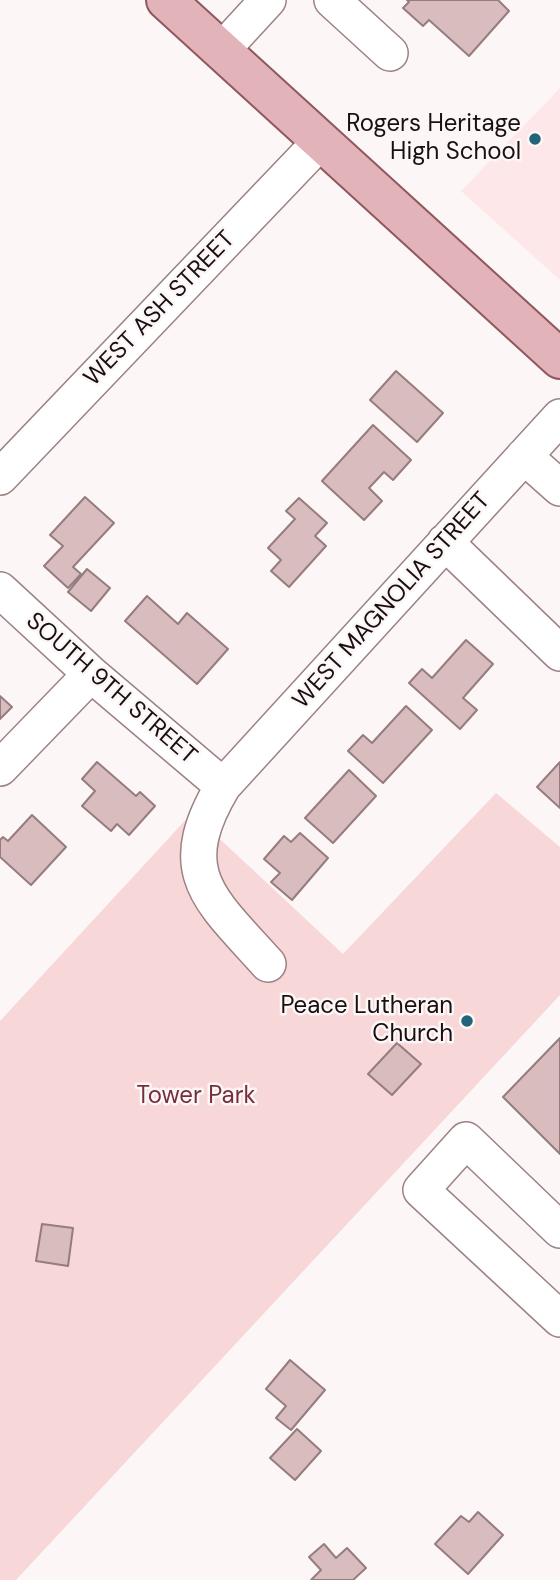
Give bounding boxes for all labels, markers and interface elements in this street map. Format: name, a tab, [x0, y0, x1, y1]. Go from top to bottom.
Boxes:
place label: Rogers Heritage High School	[346, 111, 521, 167]
marker: Rogers Heritage High School	[527, 131, 543, 147]
street label: WEST ASH STREET	[79, 225, 241, 393]
street label: WEST MAGNOLIA STREET	[287, 487, 497, 715]
street label: SOUTH 9TH STREET	[20, 607, 202, 771]
place label: Peace Lutheran Church	[280, 993, 453, 1049]
marker: Peace Lutheran Church	[459, 1013, 475, 1029]
park label: Tower Park	[136, 1083, 256, 1111]

